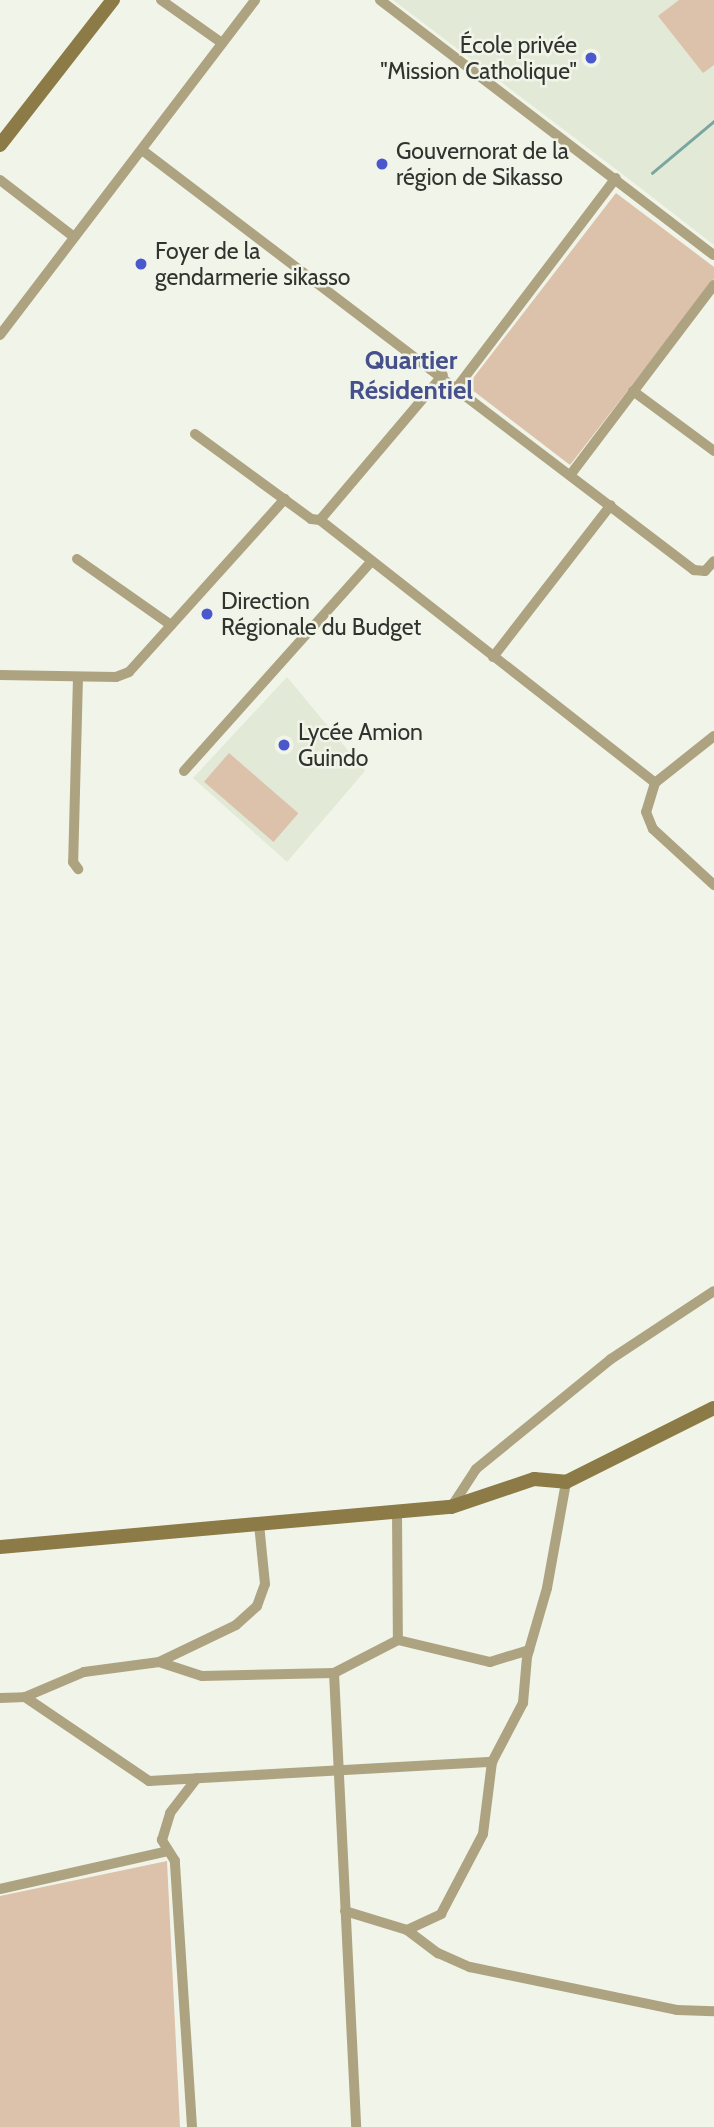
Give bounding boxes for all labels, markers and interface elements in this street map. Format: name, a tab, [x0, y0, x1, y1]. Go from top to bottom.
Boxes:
place label: École privée "Mission Catholique"	[380, 31, 577, 85]
marker: École privée "Mission Catholique"	[583, 50, 599, 66]
place label: Gouvernorat de la région de Sikasso	[396, 137, 569, 191]
marker: Gouvernorat de la région de Sikasso	[374, 156, 390, 172]
place label: Foyer de la gendarmerie sikasso	[155, 237, 351, 291]
marker: Foyer de la gendarmerie sikasso	[133, 256, 149, 272]
district label: Quartier Résidentiel	[349, 345, 473, 406]
place label: Direction Régionale du Budget	[221, 587, 421, 641]
marker: Direction Régionale du Budget	[199, 606, 215, 622]
place label: Lycée Amion Guindo	[298, 718, 423, 772]
marker: Lycée Amion Guindo	[276, 737, 292, 753]

